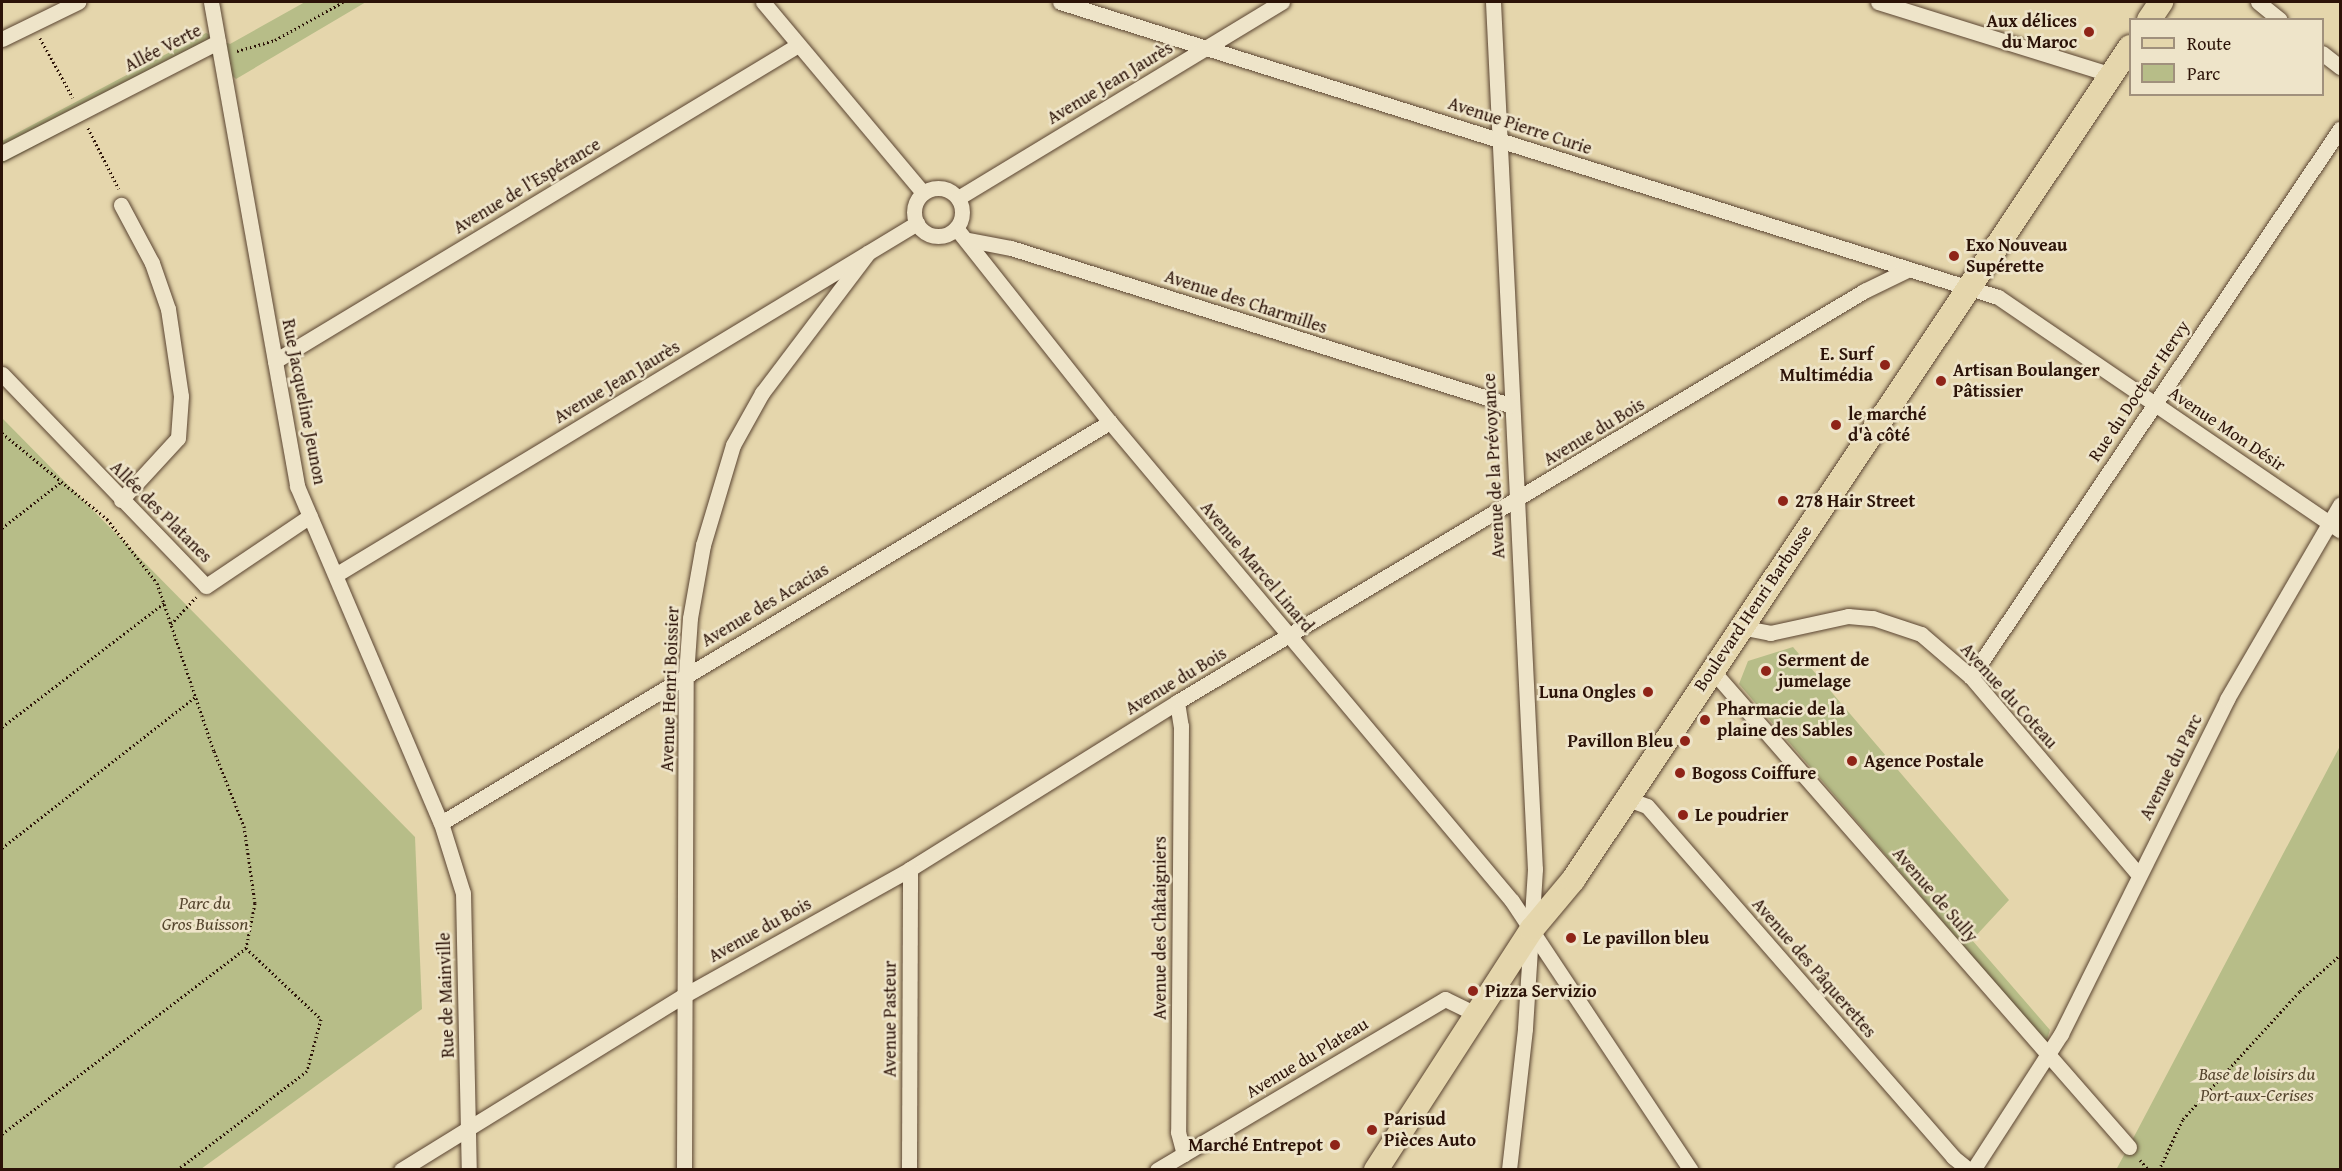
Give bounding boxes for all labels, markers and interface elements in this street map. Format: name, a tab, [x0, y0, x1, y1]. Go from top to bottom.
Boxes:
place label: Aux délices du Maroc	[1986, 11, 2077, 54]
legend	[2129, 18, 2324, 96]
street label: Allée Verte	[121, 19, 205, 77]
marker: Aux délices du Maroc	[2082, 25, 2096, 39]
text: Route	[2187, 30, 2231, 57]
street label: Avenue Jean Jaurès	[1043, 37, 1177, 129]
text: Parc	[2187, 60, 2220, 87]
street label: Avenue Pierre Curie	[1445, 93, 1595, 159]
street label: Avenue de l'Espérance	[450, 134, 604, 238]
place label: Exo Nouveau Supérette	[1966, 235, 2067, 278]
marker: Exo Nouveau Supérette	[1947, 249, 1961, 263]
street label: Avenue des Charmilles	[1162, 266, 1330, 338]
street label: Rue du Docteur Hervy	[2084, 316, 2194, 466]
street label: Rue Jacqueline Jeunon	[277, 317, 331, 487]
street label: Avenue Jean Jaurès	[550, 336, 684, 428]
place label: E. Surf Multimédia	[1780, 344, 1873, 386]
marker: E. Surf Multimédia	[1878, 358, 1892, 372]
place label: Artisan Boulanger Pâtissier	[1953, 360, 2100, 403]
street label: Avenue de la Prévoyance	[1478, 373, 1510, 559]
marker: Artisan Boulanger Pâtissier	[1934, 374, 1948, 388]
street label: Avenue Mon Désir	[2164, 382, 2290, 476]
street label: Avenue du Bois	[1540, 393, 1648, 471]
place label: le marché d'à côté	[1848, 404, 1927, 446]
marker: le marché d'à côté	[1829, 418, 1843, 432]
street label: Allée des Platanes	[106, 457, 216, 567]
place label: 278 Hair Street	[1795, 490, 1915, 512]
marker: 278 Hair Street	[1776, 494, 1790, 508]
street label: Avenue Marcel Linard	[1196, 497, 1318, 637]
street label: Boulevard Henri Barbusse	[1689, 521, 1817, 695]
street label: Avenue des Acacias	[697, 559, 833, 651]
street label: Avenue Henri Boissier	[656, 606, 684, 772]
street label: Avenue du Coteau	[1956, 639, 2062, 753]
street label: Avenue du Bois	[1122, 642, 1230, 720]
place label: Serment de jumelage	[1778, 650, 1869, 692]
marker: Serment de jumelage	[1759, 664, 1773, 678]
place label: Luna Ongles	[1539, 681, 1636, 703]
marker: Luna Ongles	[1641, 685, 1655, 699]
place label: Pharmacie de la plaine des Sables	[1717, 699, 1853, 742]
street label: Avenue du Parc	[2135, 710, 2207, 824]
marker: Pharmacie de la plaine des Sables	[1698, 713, 1712, 727]
place label: Pavillon Bleu	[1568, 730, 1673, 752]
marker: Pavillon Bleu	[1678, 734, 1692, 748]
place label: Agence Postale	[1864, 750, 1984, 772]
marker: Agence Postale	[1845, 754, 1859, 768]
place label: Bogoss Coiffure	[1692, 762, 1816, 784]
marker: Bogoss Coiffure	[1673, 766, 1687, 780]
place label: Le poudrier	[1695, 804, 1789, 826]
marker: Le poudrier	[1676, 808, 1690, 822]
street label: Avenue des Châtaigniers	[1149, 836, 1171, 1020]
street label: Avenue de Sully	[1888, 843, 1982, 947]
park label: Parc du Gros Buisson	[162, 893, 248, 936]
street label: Avenue du Bois	[705, 893, 815, 967]
street label: Avenue des Pâquerettes	[1747, 894, 1881, 1042]
place label: Le pavillon bleu	[1583, 927, 1709, 949]
marker: Le pavillon bleu	[1564, 931, 1578, 945]
street label: Rue de Mainville	[433, 932, 459, 1058]
street label: Avenue Pasteur	[879, 961, 901, 1077]
place label: Pizza Servizio	[1485, 980, 1597, 1002]
marker: Pizza Servizio	[1466, 984, 1480, 998]
street label: Avenue du Plateau	[1242, 1013, 1372, 1103]
park label: Base de loisirs du Port-aux-Cerises	[2199, 1064, 2315, 1106]
place label: Parisud Pièces Auto	[1384, 1109, 1476, 1152]
marker: Parisud Pièces Auto	[1365, 1123, 1379, 1137]
place label: Marché Entrepot	[1188, 1134, 1323, 1156]
marker: Marché Entrepot	[1328, 1138, 1342, 1152]

